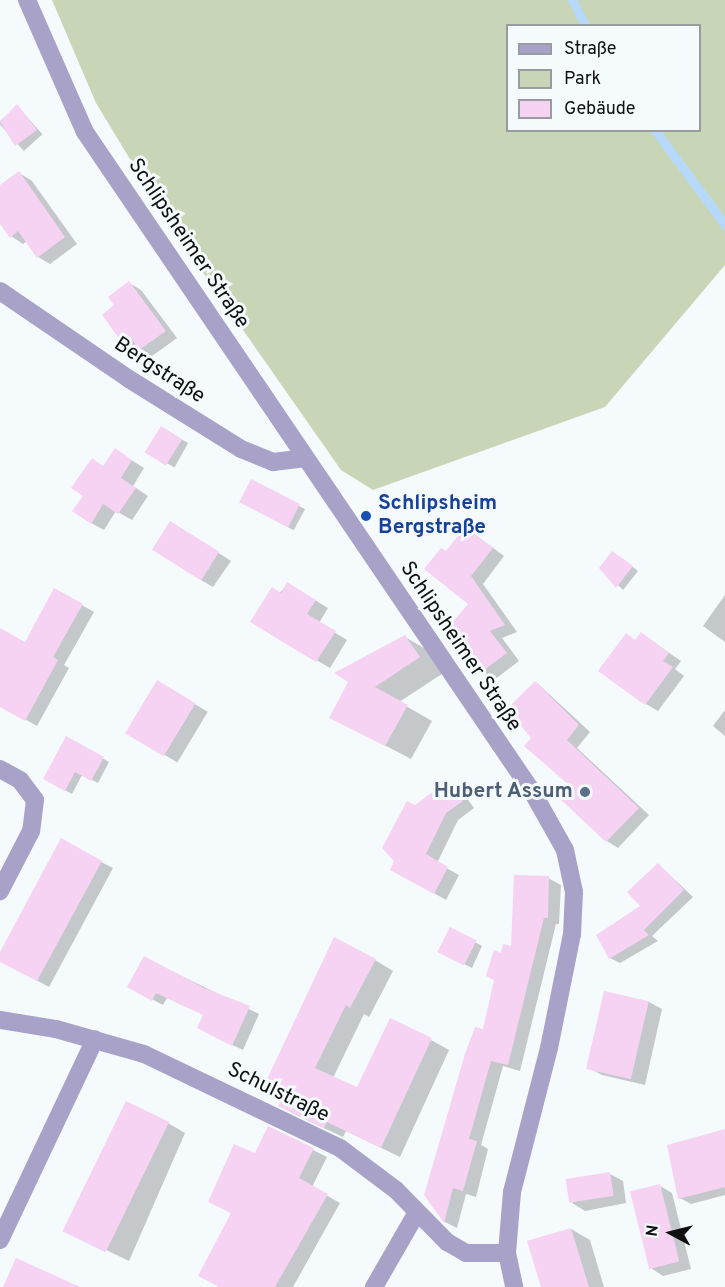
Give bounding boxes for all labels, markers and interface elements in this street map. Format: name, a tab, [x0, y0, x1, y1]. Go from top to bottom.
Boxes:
legend	[506, 24, 701, 132]
text: Straße	[564, 38, 616, 61]
text: Park	[564, 68, 601, 91]
text: Gebäude	[564, 98, 636, 121]
street label: Schlipsheimer Straße	[122, 154, 254, 334]
street label: Bergstraße	[109, 332, 209, 410]
place label: Schlipsheim Bergstraße	[378, 491, 497, 541]
marker: Schlipsheim Bergstraße	[359, 509, 373, 523]
street label: Schlipsheimer Straße	[394, 557, 526, 737]
place label: Hubert Assum	[433, 779, 573, 805]
marker: Hubert Assum	[578, 785, 592, 799]
street label: Schulstraße	[223, 1058, 333, 1128]
north arrow	[641, 1203, 701, 1263]
text: N	[643, 1224, 664, 1238]

